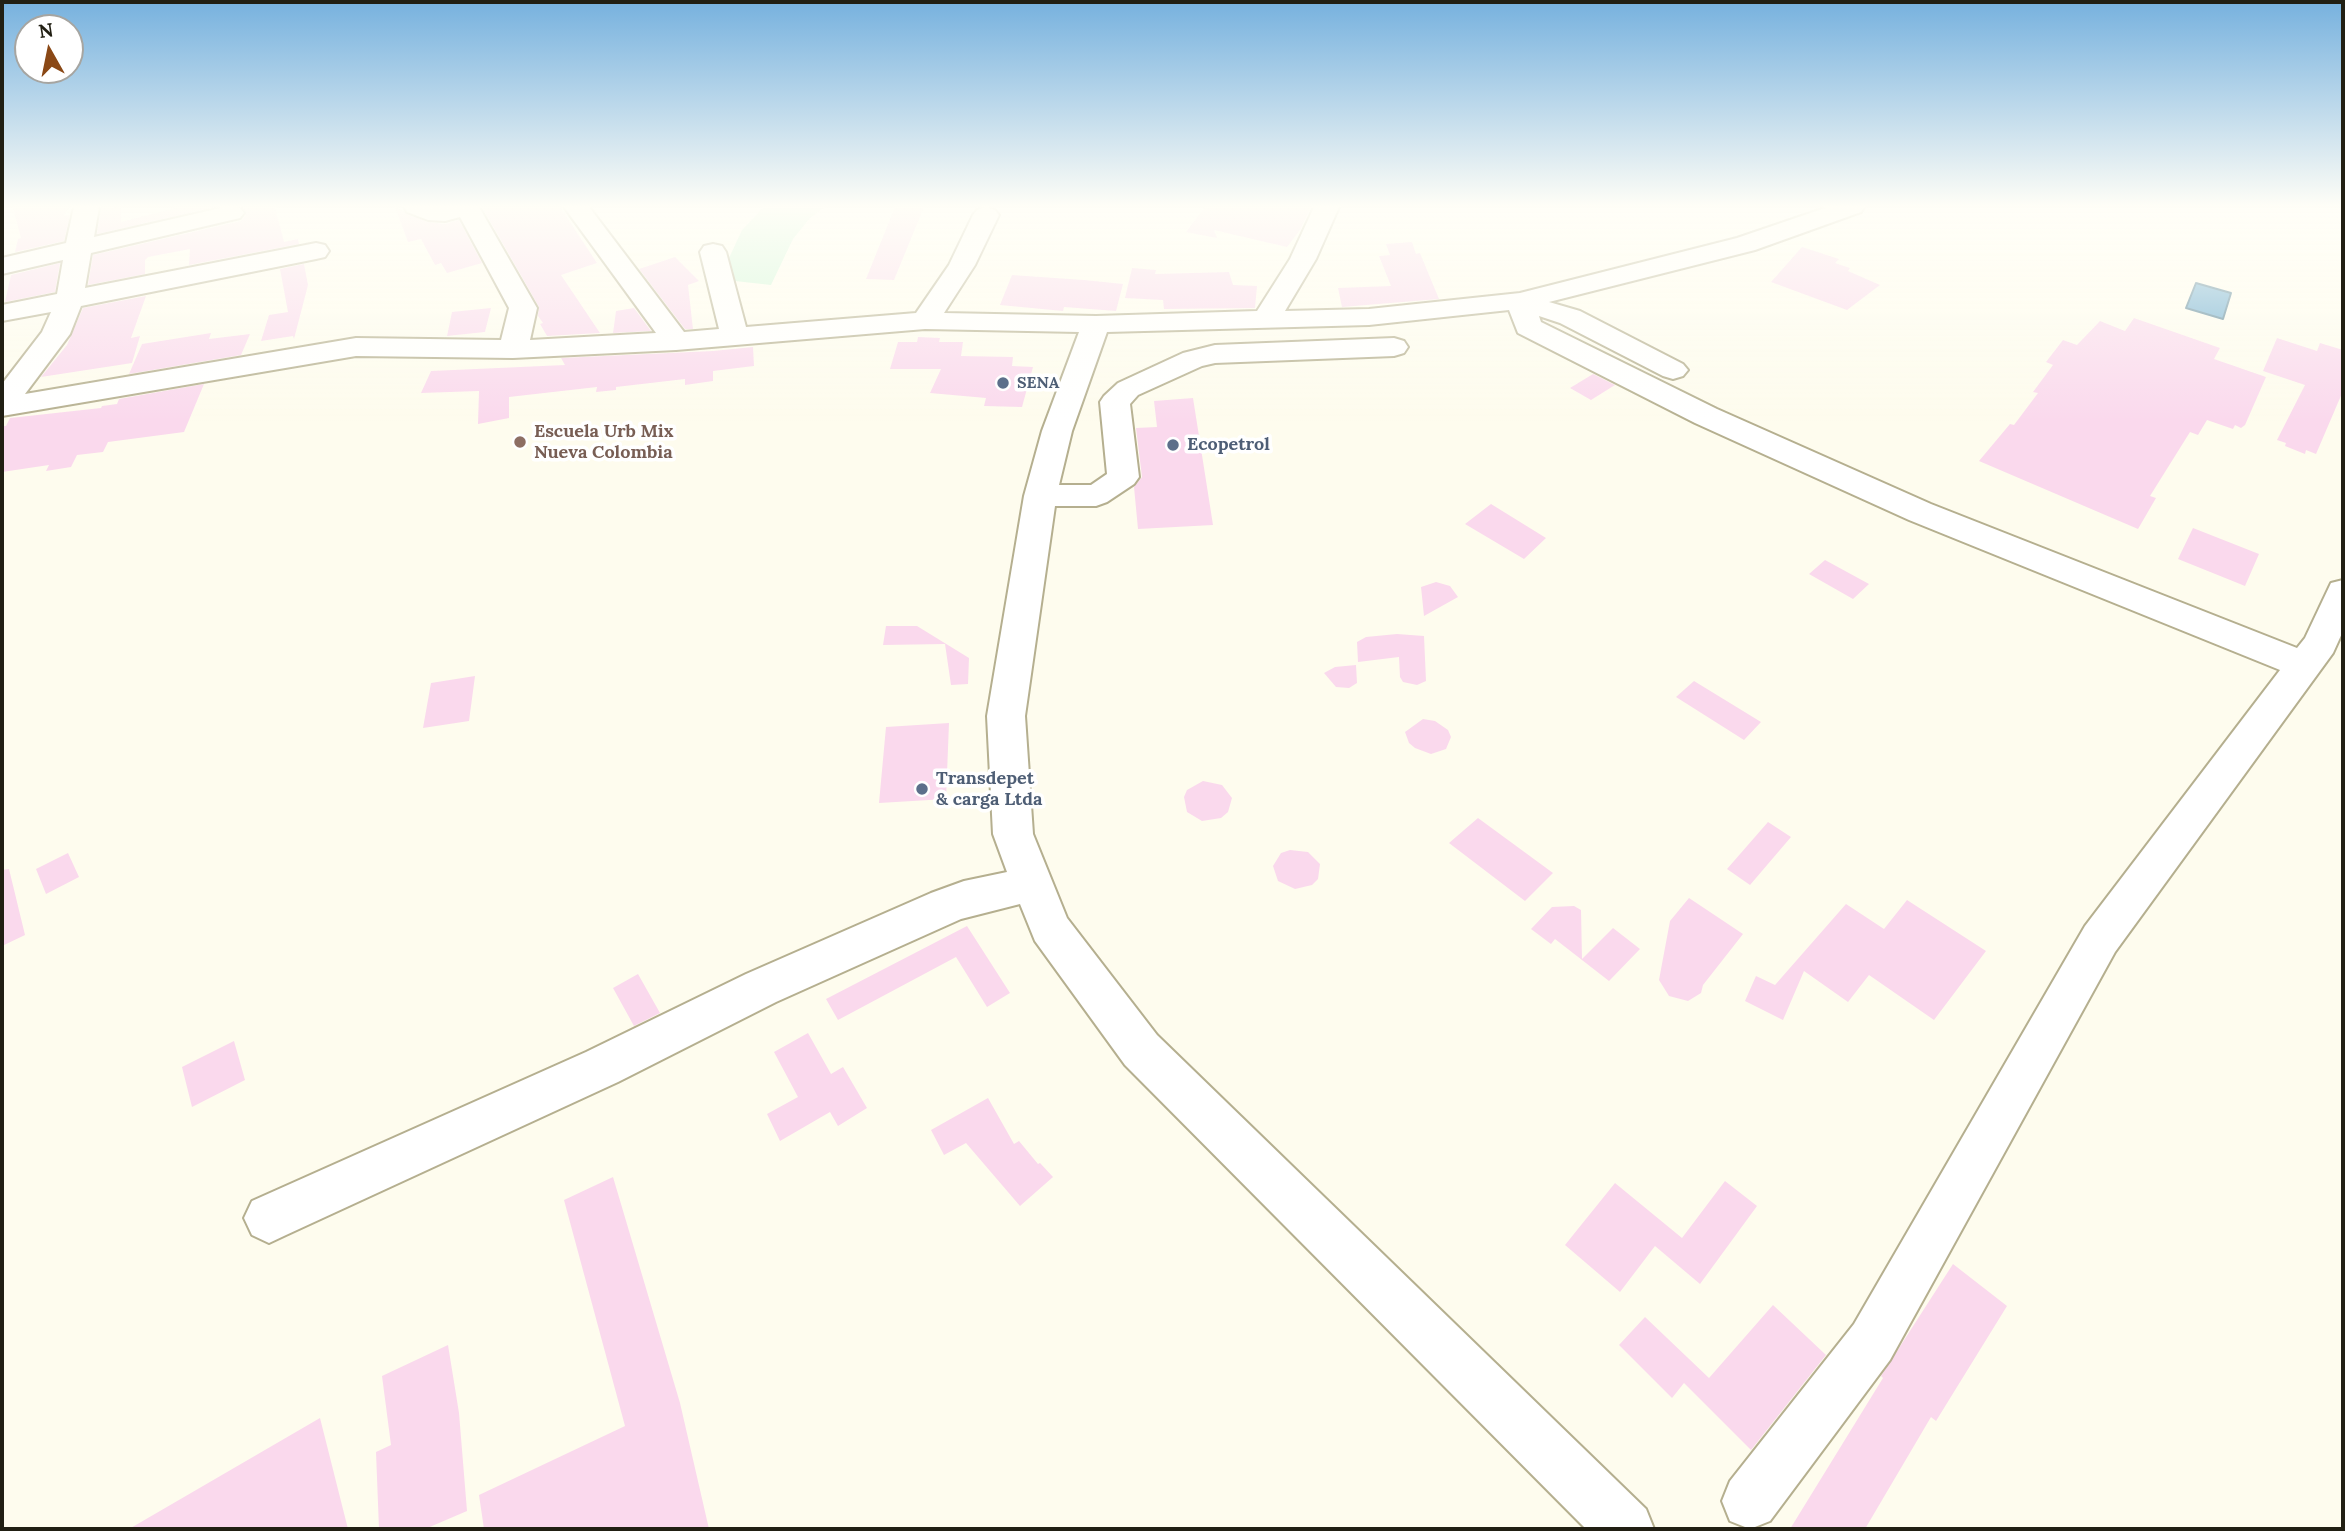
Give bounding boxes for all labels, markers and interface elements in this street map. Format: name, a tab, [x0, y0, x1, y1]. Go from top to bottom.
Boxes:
north arrow	[14, 14, 84, 84]
text: N	[37, 17, 55, 43]
place label: SENA	[1017, 373, 1059, 393]
marker: SENA	[995, 375, 1011, 391]
place label: Escuela Urb Mix Nueva Colombia	[534, 421, 674, 464]
marker: Escuela Urb Mix Nueva Colombia	[512, 434, 528, 450]
place label: Ecopetrol	[1187, 434, 1270, 456]
marker: Ecopetrol	[1165, 437, 1181, 453]
place label: Transdepet & carga Ltda	[936, 768, 1042, 810]
marker: Transdepet & carga Ltda	[914, 781, 930, 797]

